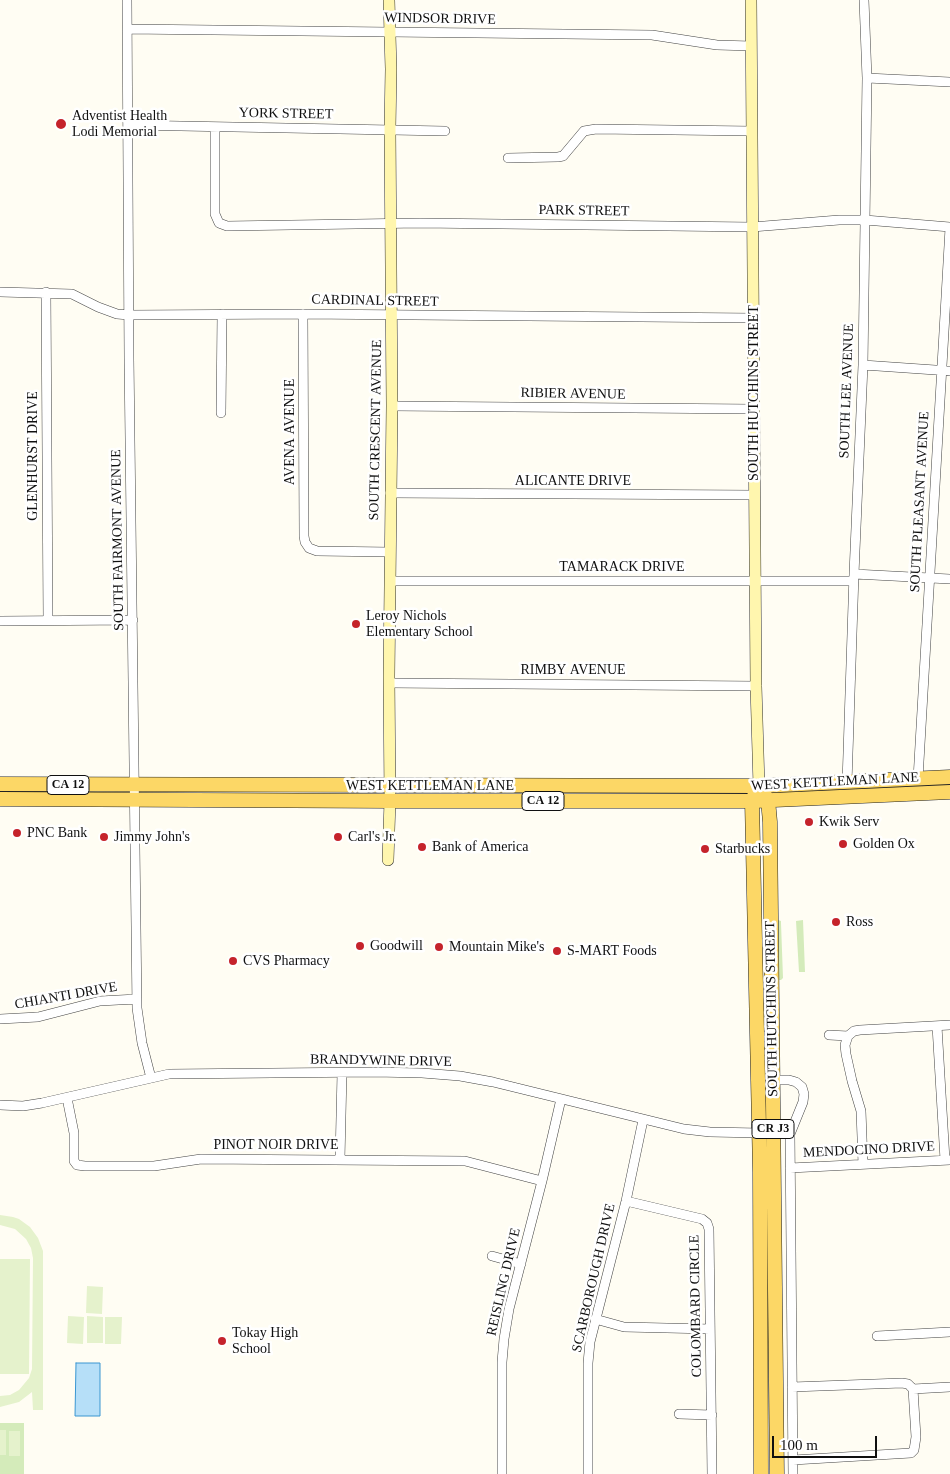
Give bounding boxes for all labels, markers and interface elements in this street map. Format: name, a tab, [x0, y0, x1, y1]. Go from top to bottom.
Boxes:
street label: WINDSOR DRIVE	[384, 10, 496, 28]
street label: YORK STREET	[239, 105, 333, 123]
place label: Adventist Health Lodi Memorial	[72, 108, 167, 140]
marker: Adventist Health Lodi Memorial	[54, 117, 68, 131]
street label: PARK STREET	[538, 202, 630, 220]
street label: CARDINAL STREET	[311, 291, 439, 311]
street label: SOUTH HUTCHINS STREET	[746, 305, 762, 481]
street label: SOUTH LEE AVENUE	[836, 323, 858, 459]
street label: SOUTH CRESCENT AVENUE	[366, 339, 386, 521]
street label: AVENA AVENUE	[282, 379, 298, 485]
street label: RIBIER AVENUE	[520, 385, 626, 403]
street label: GLENHURST DRIVE	[25, 391, 41, 521]
street label: SOUTH PLEASANT AVENUE	[907, 411, 933, 593]
street label: SOUTH FAIRMONT AVENUE	[108, 449, 128, 631]
street label: ALICANTE DRIVE	[515, 473, 631, 489]
street label: TAMARACK DRIVE	[559, 559, 685, 575]
place label: Leroy Nichols Elementary School	[366, 608, 473, 640]
marker: Leroy Nichols Elementary School	[350, 618, 362, 630]
street label: RIMBY AVENUE	[520, 662, 626, 678]
street label: WEST KETTLEMAN LANE	[751, 769, 919, 795]
road number: CA 12	[47, 776, 89, 794]
street label: WEST KETTLEMAN LANE	[346, 778, 514, 794]
road number: CA 12	[522, 791, 564, 810]
place label: Kwik Serv	[819, 814, 879, 830]
marker: Kwik Serv	[803, 816, 815, 828]
place label: PNC Bank	[27, 825, 87, 841]
marker: PNC Bank	[11, 827, 23, 839]
place label: Jimmy John's	[114, 829, 190, 845]
place label: Carl's Jr.	[348, 829, 396, 845]
marker: Jimmy John's	[98, 831, 110, 843]
marker: Carl's Jr.	[332, 831, 344, 843]
place label: Golden Ox	[853, 836, 915, 852]
marker: Golden Ox	[837, 838, 849, 850]
place label: Bank of America	[432, 839, 528, 855]
marker: Bank of America	[416, 841, 428, 853]
place label: Starbucks	[715, 841, 770, 857]
marker: Starbucks	[699, 843, 711, 855]
place label: Ross	[846, 914, 873, 930]
marker: Ross	[830, 916, 842, 928]
street label: SOUTH HUTCHINS STREET	[762, 921, 782, 1097]
place label: Goodwill	[370, 938, 423, 954]
place label: Mountain Mike's	[449, 939, 544, 955]
marker: Goodwill	[354, 940, 366, 952]
marker: Mountain Mike's	[433, 941, 445, 953]
place label: S-MART Foods	[567, 943, 657, 959]
marker: S-MART Foods	[551, 945, 563, 957]
place label: CVS Pharmacy	[243, 953, 330, 969]
marker: CVS Pharmacy	[227, 955, 239, 967]
street label: CHIANTI DRIVE	[13, 979, 119, 1013]
street label: BRANDYWINE DRIVE	[310, 1051, 452, 1071]
road number: CR J3	[752, 1120, 794, 1138]
street label: PINOT NOIR DRIVE	[213, 1137, 339, 1153]
street label: MENDOCINO DRIVE	[803, 1138, 935, 1162]
street label: SCARBOROUGH DRIVE	[569, 1202, 619, 1354]
street label: REISLING DRIVE	[483, 1226, 525, 1338]
street label: COLOMBARD CIRCLE	[686, 1234, 706, 1378]
place label: Tokay High School	[232, 1325, 298, 1358]
marker: Tokay High School	[216, 1335, 228, 1347]
scale bar	[775, 1426, 880, 1458]
text: 100 m	[780, 1437, 818, 1453]

